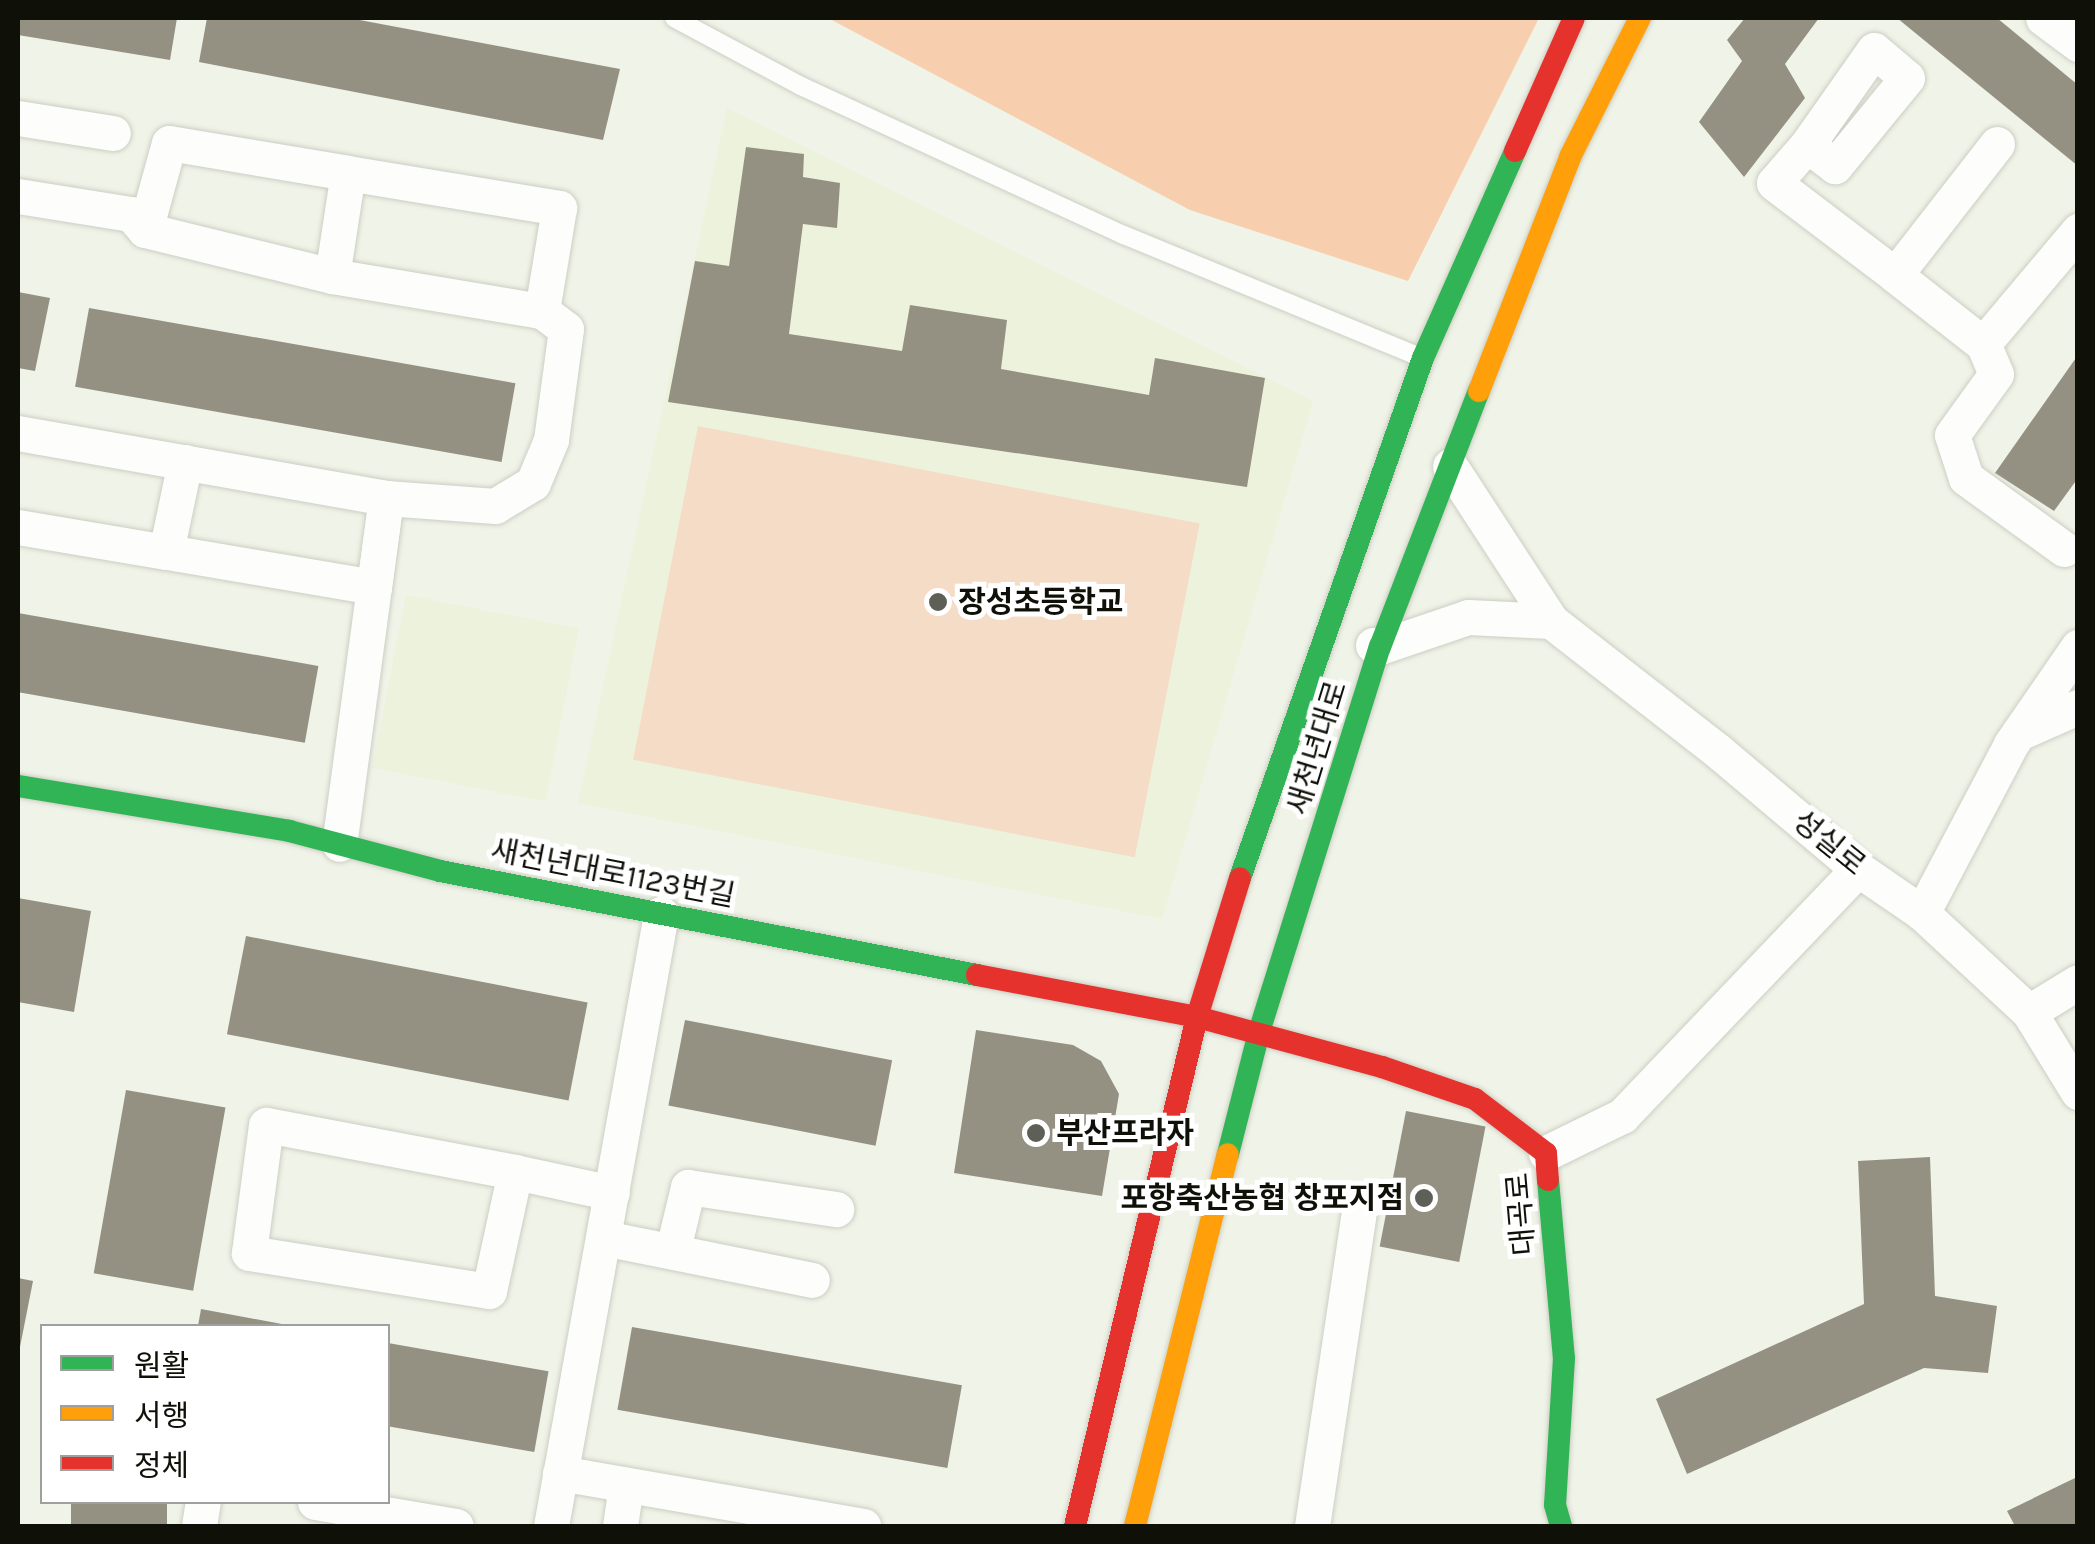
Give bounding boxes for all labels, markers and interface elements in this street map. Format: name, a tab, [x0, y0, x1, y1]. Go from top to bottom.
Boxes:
place label: 장성초등학교	[958, 584, 1124, 620]
marker: 장성초등학교	[927, 591, 949, 613]
street label: 새천년대로	[1280, 677, 1354, 819]
street label: 성실로	[1785, 803, 1873, 883]
street label: 새천년대로1123번길	[488, 832, 738, 914]
place label: 부산프라자	[1056, 1115, 1194, 1151]
marker: 부산프라자	[1025, 1122, 1047, 1144]
street label: 대곡로	[1499, 1171, 1543, 1257]
place label: 포항축산농협 창포지점	[1120, 1180, 1404, 1216]
marker: 포항축산농협 창포지점	[1413, 1187, 1435, 1209]
legend	[40, 1324, 390, 1504]
text: 원활	[134, 1348, 189, 1384]
text: 서행	[134, 1398, 189, 1434]
text: 정체	[134, 1448, 189, 1484]

